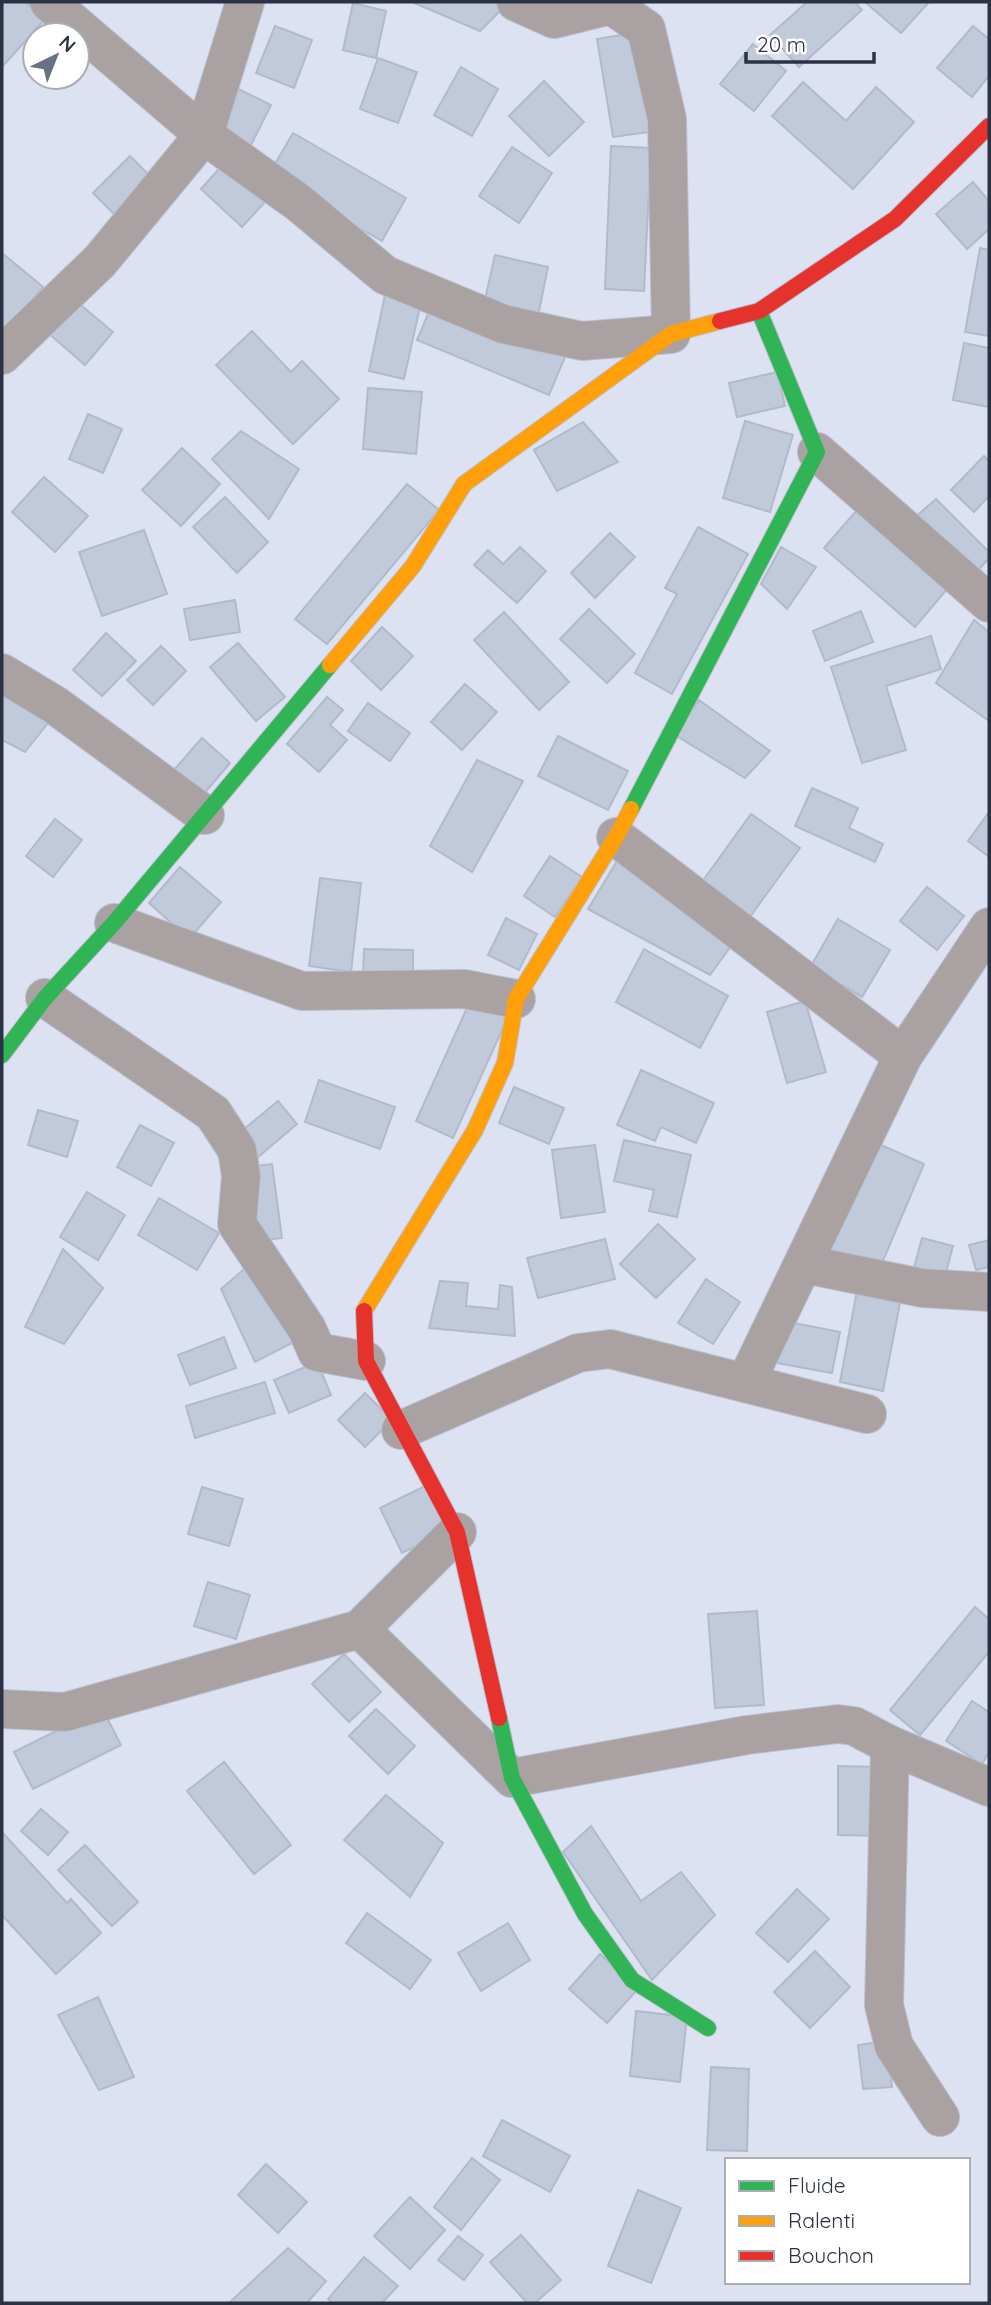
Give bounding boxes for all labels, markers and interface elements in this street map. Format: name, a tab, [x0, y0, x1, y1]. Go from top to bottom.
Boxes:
north arrow	[21, 21, 91, 91]
scale bar	[746, 21, 874, 65]
text: N	[54, 30, 81, 57]
text: 20 m	[757, 31, 806, 57]
legend	[725, 2158, 970, 2284]
text: Fluide	[788, 2172, 846, 2198]
text: Ralenti	[788, 2207, 855, 2233]
text: Bouchon	[788, 2242, 874, 2268]

